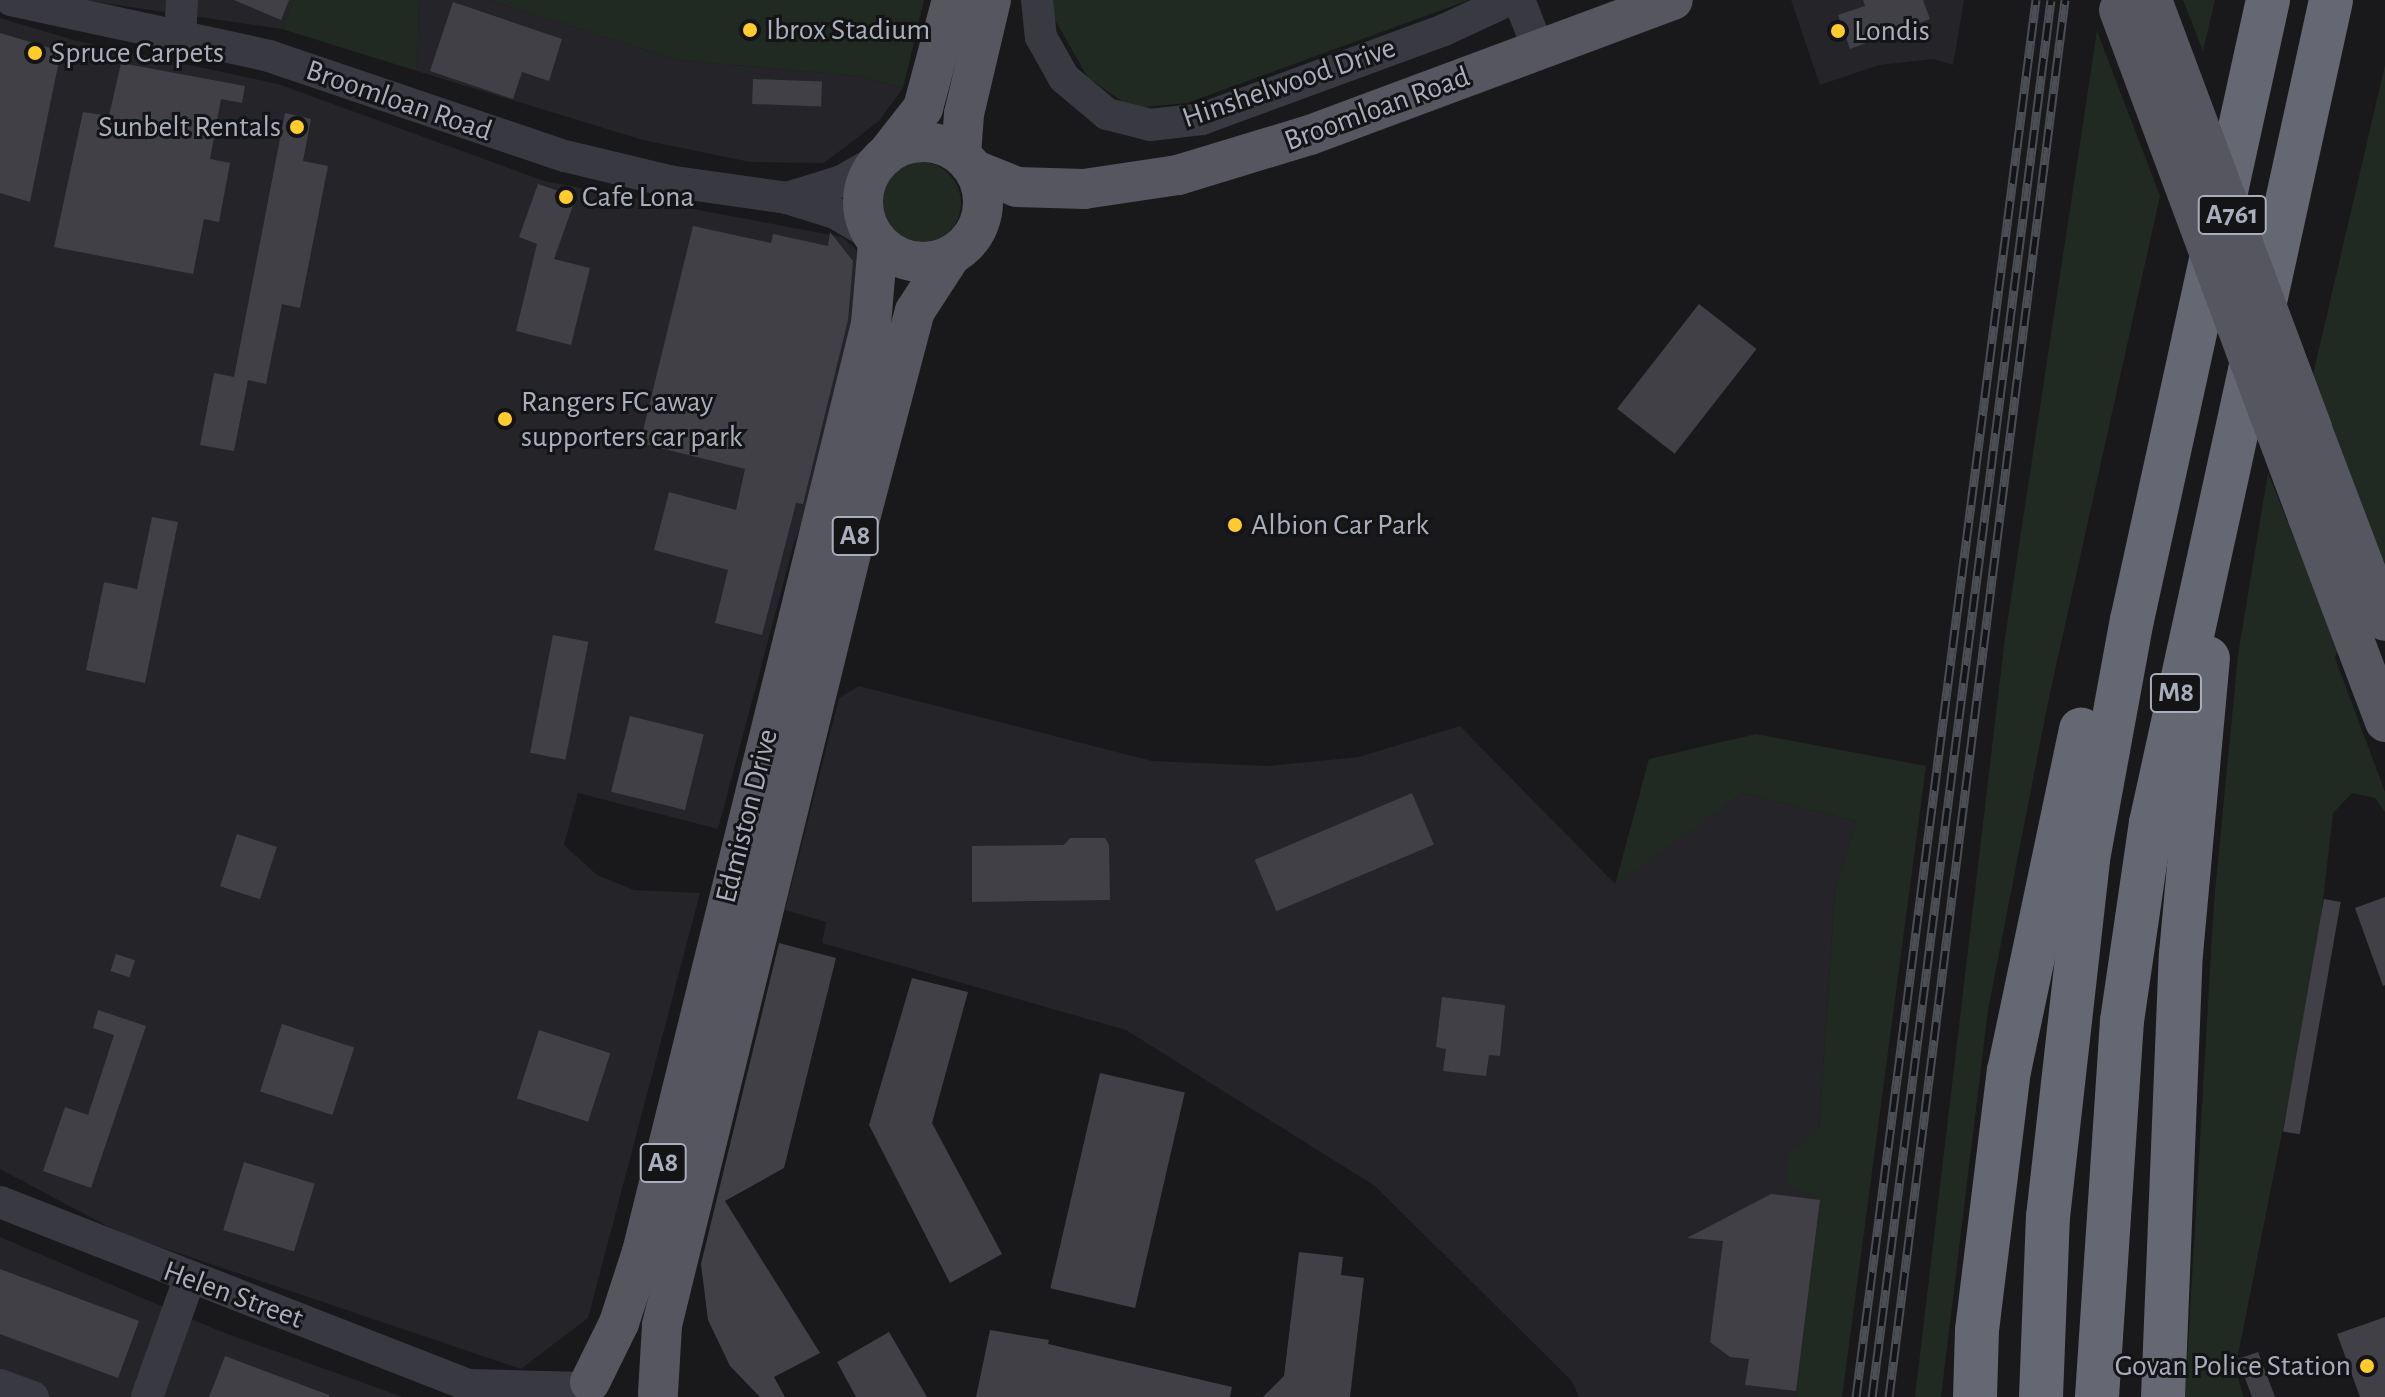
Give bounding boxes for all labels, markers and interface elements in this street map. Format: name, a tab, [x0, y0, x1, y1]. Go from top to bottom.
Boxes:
place label: Ibrox Stadium	[766, 12, 930, 48]
place label: Londis	[1854, 13, 1930, 49]
marker: Ibrox Stadium	[741, 21, 759, 39]
marker: Londis	[1829, 22, 1847, 40]
street label: Hinshelwood Drive	[1178, 30, 1400, 136]
place label: Spruce Carpets	[51, 35, 224, 71]
marker: Spruce Carpets	[26, 44, 44, 62]
street label: Broomloan Road	[301, 52, 497, 150]
street label: Broomloan Road	[1279, 59, 1475, 159]
place label: Sunbelt Rentals	[98, 109, 281, 145]
marker: Sunbelt Rentals	[288, 118, 306, 136]
place label: Cafe Lona	[582, 179, 694, 215]
marker: Cafe Lona	[557, 188, 575, 206]
road number: A761	[2196, 191, 2268, 239]
place label: Rangers FC away supporters car park	[521, 384, 742, 454]
marker: Rangers FC away supporters car park	[496, 410, 514, 428]
place label: Albion Car Park	[1251, 507, 1429, 543]
road number: A8	[831, 512, 879, 560]
marker: Albion Car Park	[1226, 516, 1244, 534]
road number: M8	[2148, 669, 2204, 717]
street label: Edmiston Drive	[708, 725, 786, 907]
road number: A8	[639, 1139, 687, 1187]
street label: Helen Street	[158, 1253, 308, 1337]
place label: Govan Police Station	[2115, 1348, 2351, 1384]
marker: Govan Police Station	[2358, 1357, 2376, 1375]

